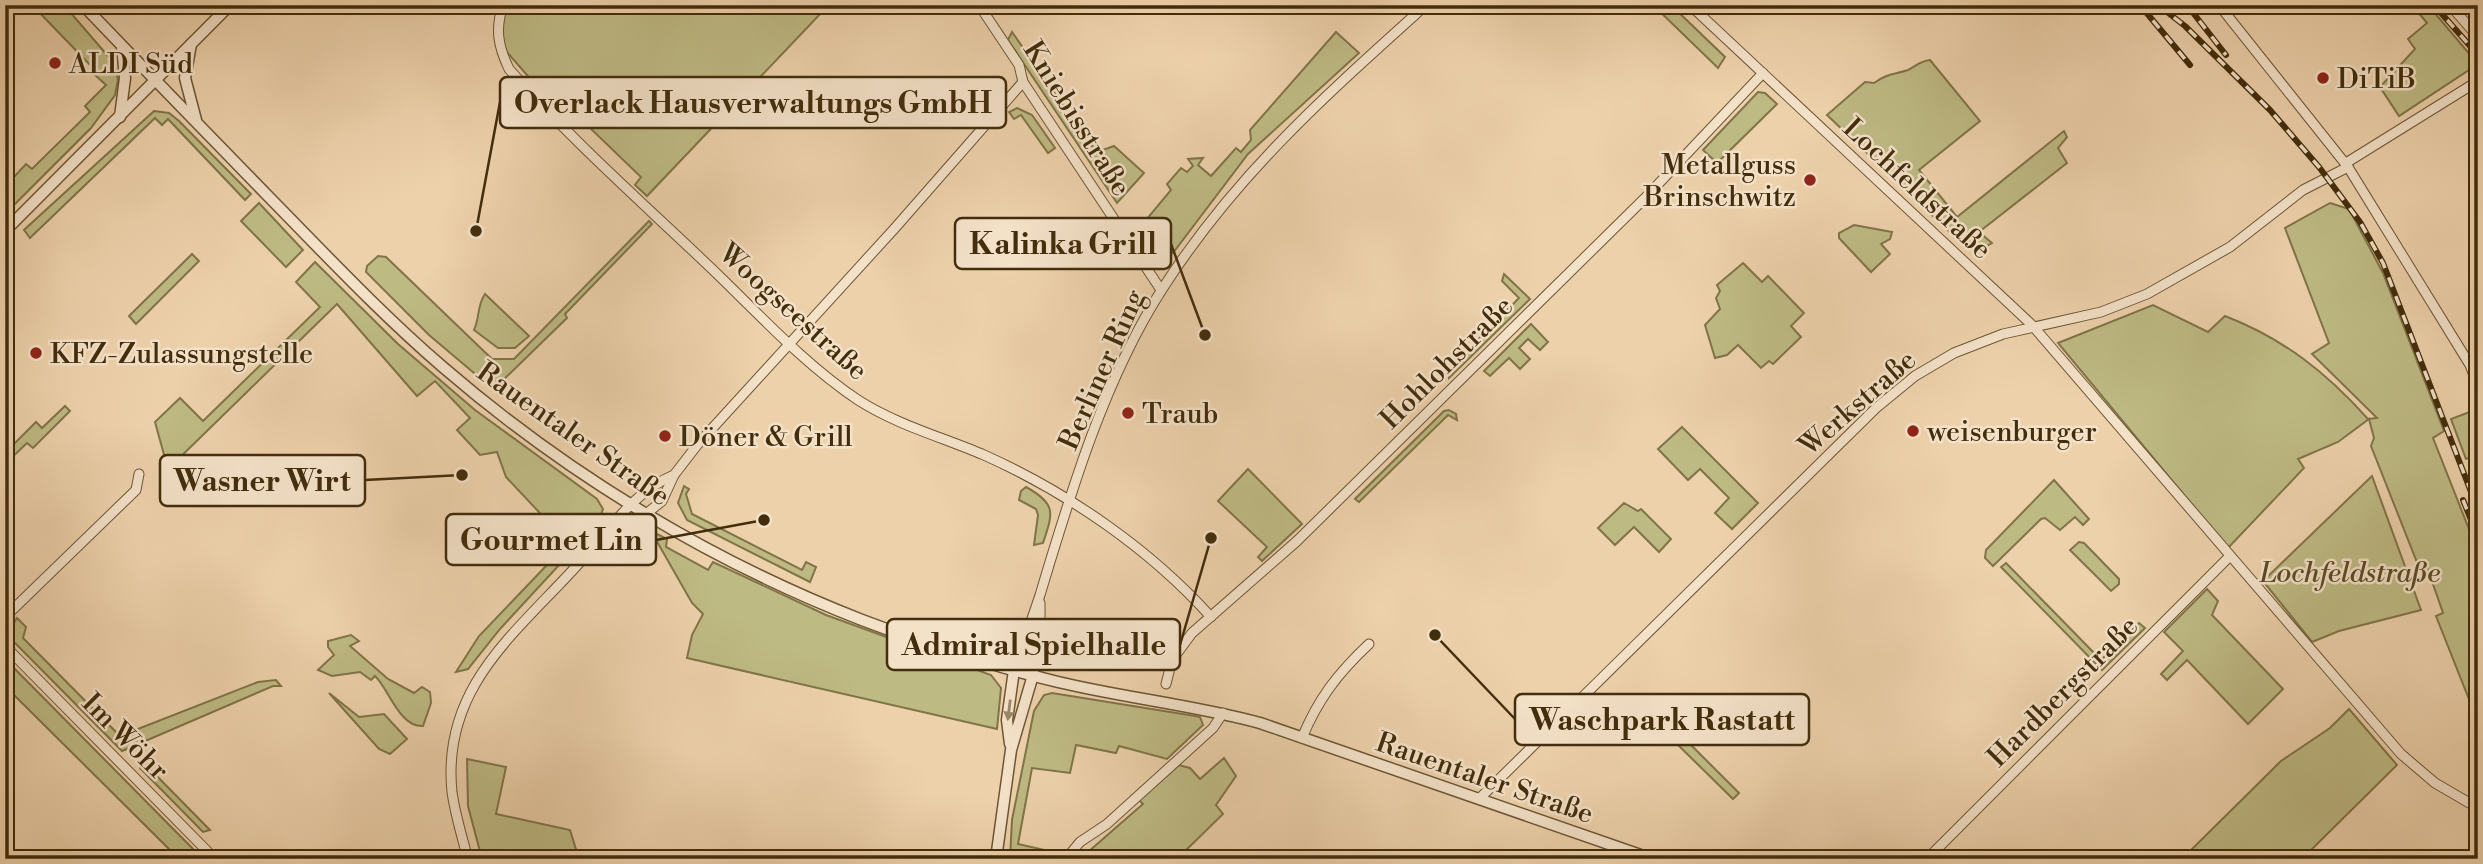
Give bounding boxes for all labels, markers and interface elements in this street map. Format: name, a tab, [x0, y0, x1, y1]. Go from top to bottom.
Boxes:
street label: Kniebisstraße	[1015, 35, 1138, 203]
place label: ALDI Süd	[68, 47, 193, 82]
marker: ALDI Süd	[47, 55, 63, 71]
place label: DiTiB	[2337, 62, 2416, 97]
marker: DiTiB	[2315, 70, 2331, 86]
callout: Overlack Hausverwaltungs GmbH	[500, 77, 1006, 128]
text: Overlack Hausverwaltungs GmbH	[514, 85, 992, 123]
street label: Lochfeldstraße	[1835, 111, 1999, 267]
place label: Metallguss Brinschwitz	[1643, 148, 1796, 215]
marker: Metallguss Brinschwitz	[1802, 172, 1818, 188]
callout: Kalinka Grill	[955, 218, 1171, 269]
text: Kalinka Grill	[969, 226, 1157, 264]
street label: Woogseestraße	[711, 235, 875, 388]
street label: Berliner Ring	[1051, 284, 1153, 456]
street label: Hohlohstraße	[1373, 289, 1521, 437]
place label: KFZ-Zulassungstelle	[50, 337, 313, 372]
street label: Werkstraße	[1792, 343, 1924, 464]
marker: KFZ-Zulassungstelle	[28, 345, 44, 361]
street label: Rauentaler Straße	[470, 355, 676, 514]
place label: Traub	[1142, 397, 1219, 432]
marker: Traub	[1120, 405, 1136, 421]
place label: weisenburger	[1926, 415, 2097, 450]
place label: Döner & Grill	[679, 420, 852, 455]
marker: weisenburger	[1905, 423, 1921, 439]
marker: Döner & Grill	[657, 428, 673, 444]
callout: Wasner Wirt	[160, 455, 365, 506]
text: Wasner Wirt	[172, 463, 351, 501]
callout: Gourmet Lin	[446, 514, 656, 565]
text: Gourmet Lin	[460, 522, 643, 560]
park label: Lochfeldstraße	[2259, 556, 2440, 591]
street label: Hardbergstraße	[1980, 609, 2146, 775]
callout: Admiral Spielhalle	[887, 619, 1180, 670]
text: Admiral Spielhalle	[901, 627, 1166, 665]
street label: Im Wöhr	[74, 686, 176, 788]
callout: Waschpark Rastatt	[1515, 694, 1809, 745]
one-way arrow	[1003, 699, 1014, 721]
text: Waschpark Rastatt	[1528, 702, 1795, 740]
street label: Rauentaler Straße	[1371, 725, 1598, 832]

